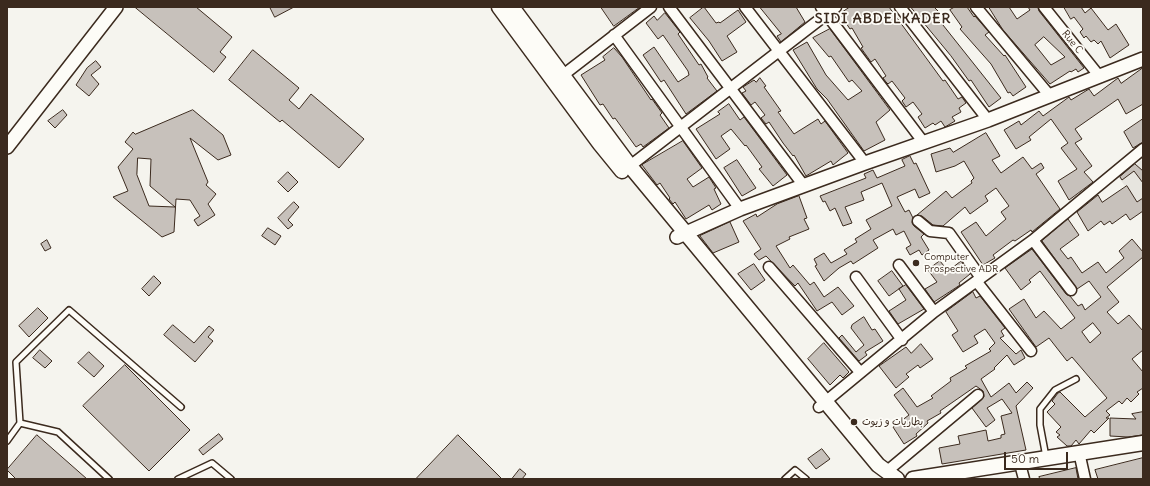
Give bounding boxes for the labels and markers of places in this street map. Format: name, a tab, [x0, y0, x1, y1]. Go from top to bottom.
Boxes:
place label: Computer Prospective ADR	[924, 251, 998, 274]
marker: Computer Prospective ADR	[911, 258, 921, 268]
place label: بطاريات و زيوت	[862, 416, 923, 428]
marker: بطاريات و زيوت	[849, 417, 859, 427]

